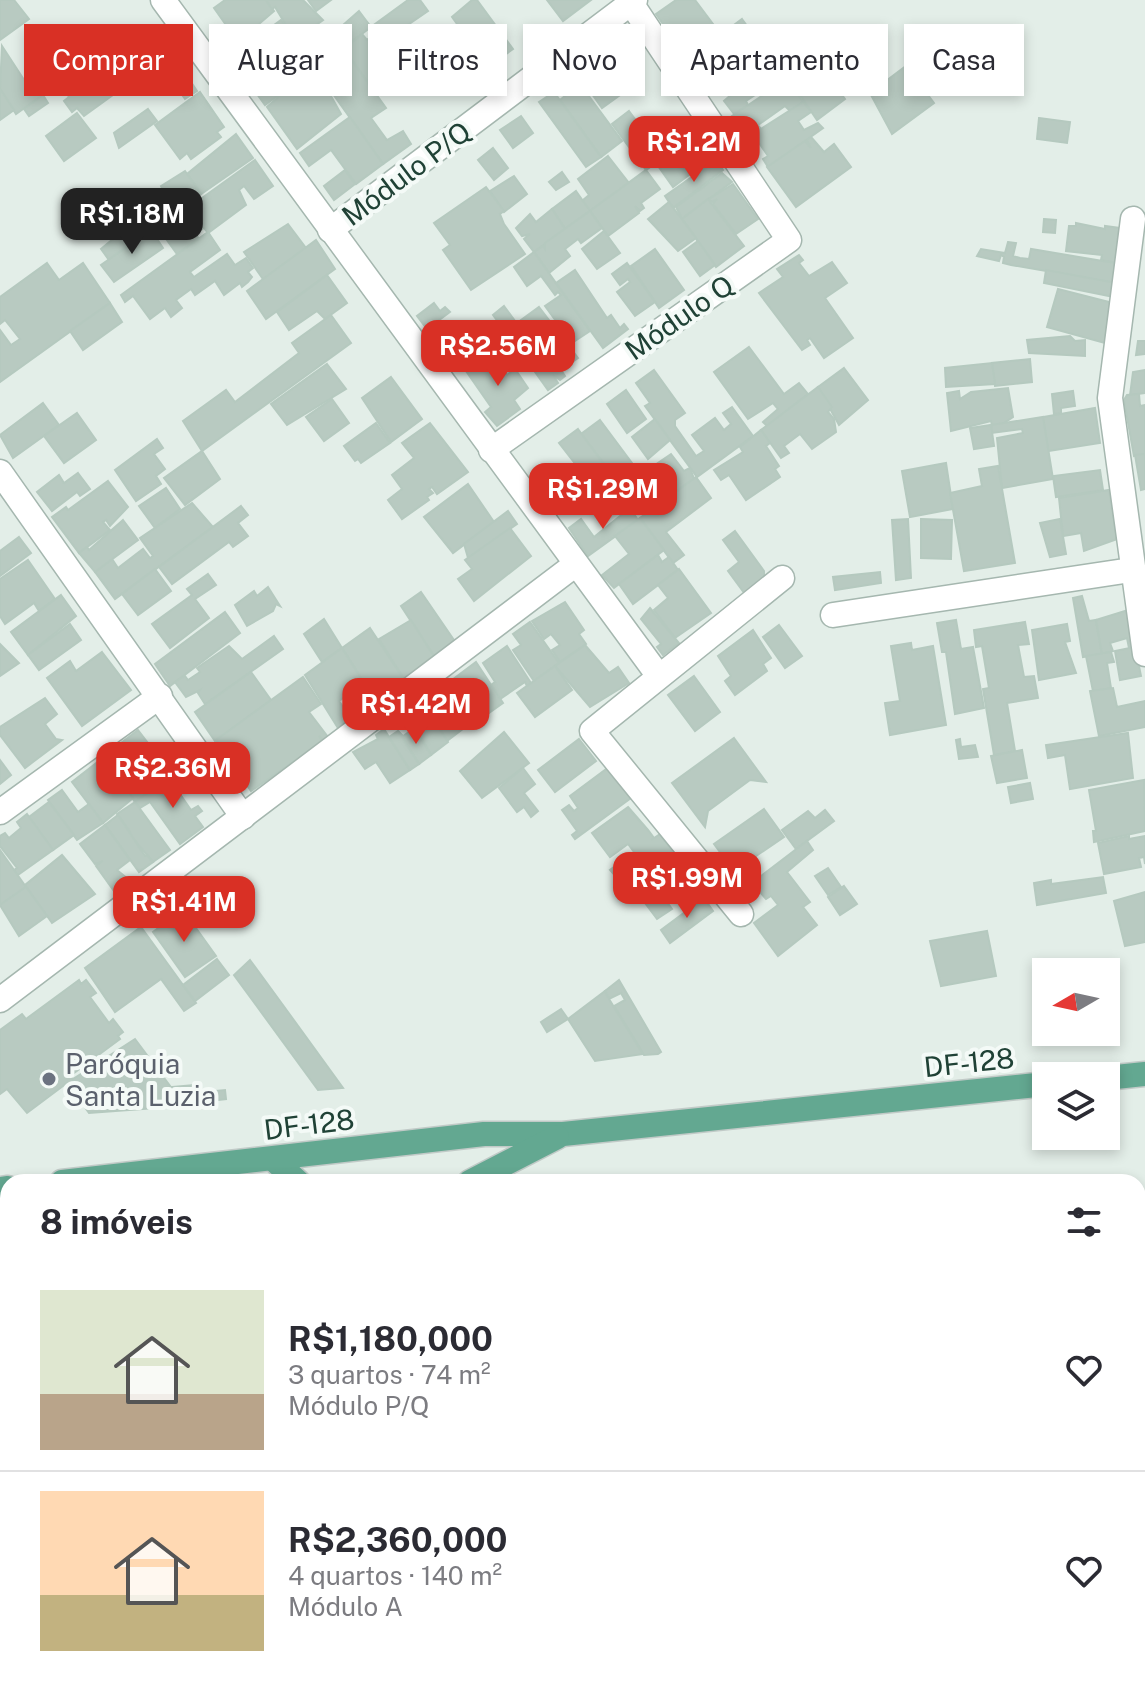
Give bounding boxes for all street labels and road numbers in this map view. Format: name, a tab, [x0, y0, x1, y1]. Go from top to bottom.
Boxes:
street label: Módulo P/Q	[335, 114, 477, 232]
street label: Módulo Q	[618, 268, 740, 366]
street label: DF-128	[922, 1041, 1016, 1083]
street label: DF-128	[262, 1102, 356, 1146]

